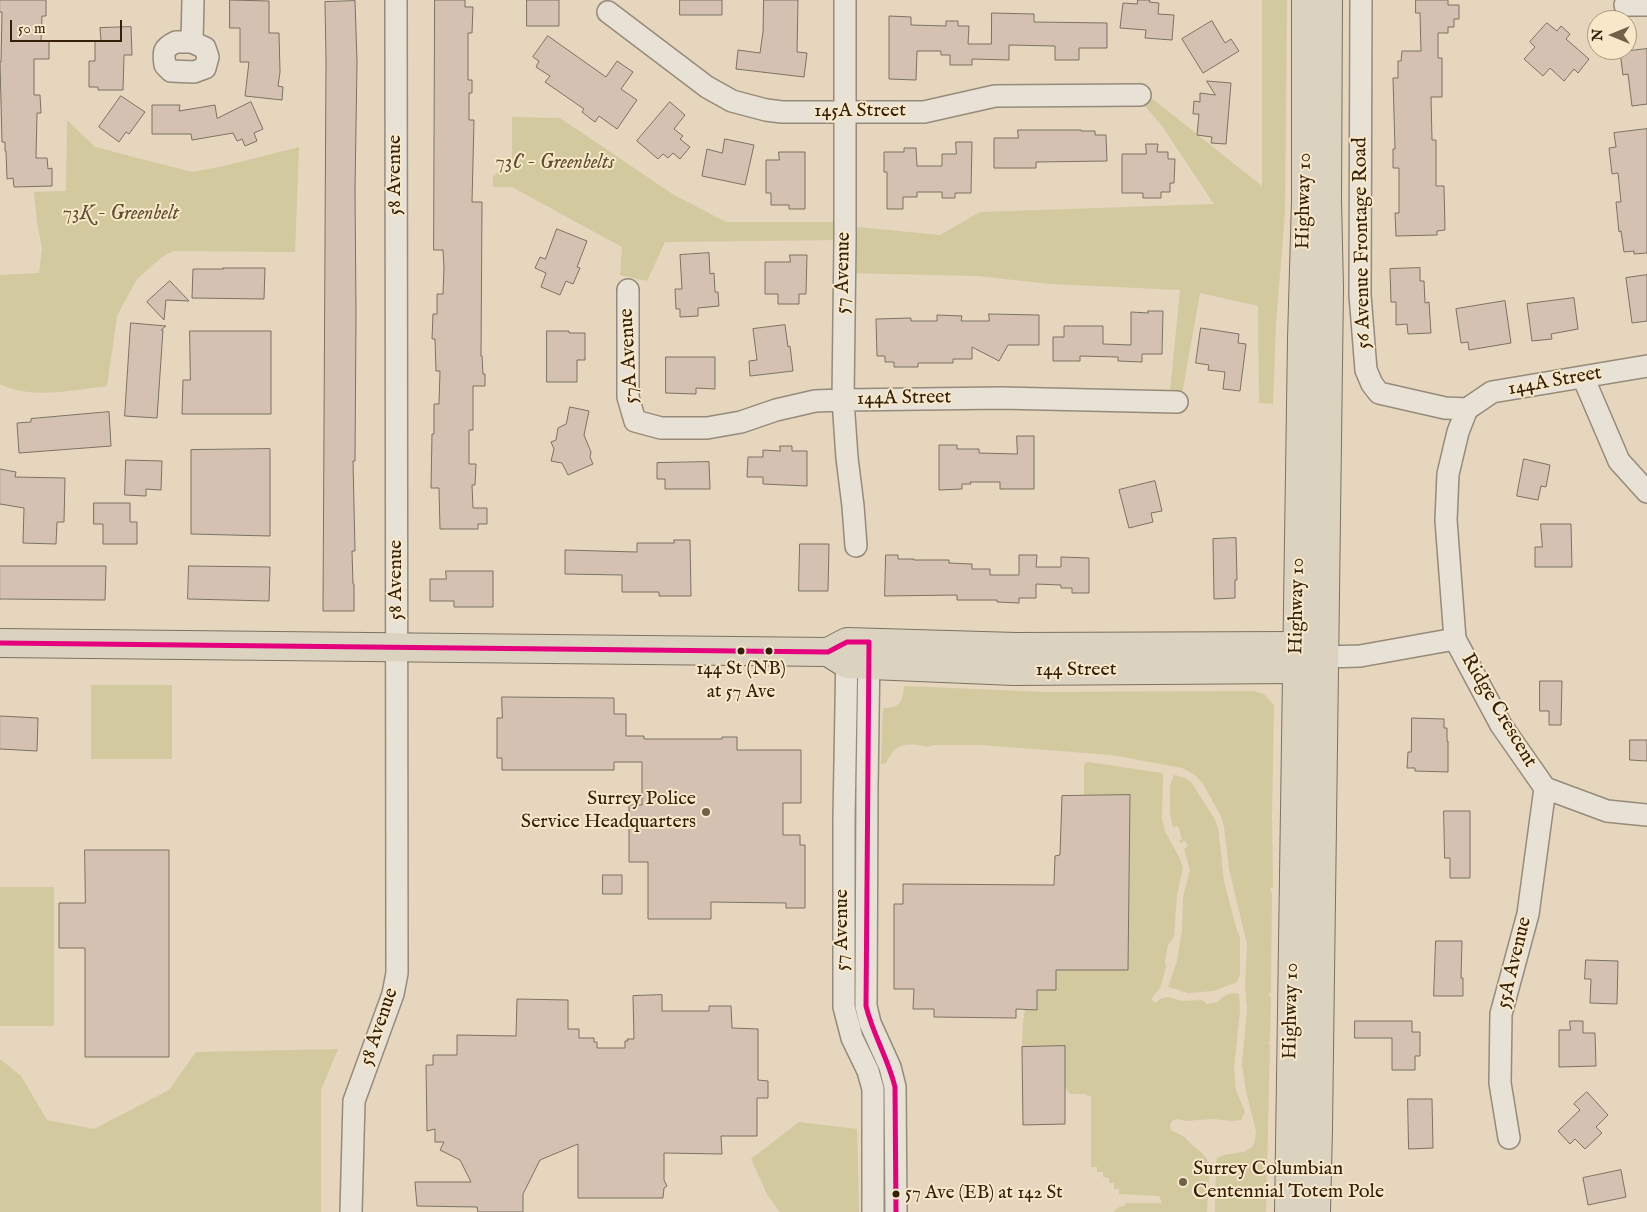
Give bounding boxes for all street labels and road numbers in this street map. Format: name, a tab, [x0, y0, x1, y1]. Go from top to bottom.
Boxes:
street label: 145A Street	[814, 100, 906, 124]
street label: 58 Avenue	[384, 135, 408, 215]
street label: 56 Avenue Frontage Road	[1349, 137, 1377, 349]
street label: Highway 10	[1292, 152, 1318, 250]
street label: 57 Avenue	[831, 232, 857, 314]
street label: 57A Avenue	[616, 308, 644, 404]
street label: 144A Street	[1506, 362, 1604, 402]
street label: 144A Street	[856, 386, 952, 412]
street label: 58 Avenue	[385, 540, 409, 620]
street label: Highway 10	[1285, 557, 1311, 655]
street label: Ridge Crescent	[1455, 650, 1541, 772]
street label: 144 Street	[1035, 659, 1117, 683]
street label: 57 Avenue	[831, 889, 855, 971]
street label: 55A Avenue	[1492, 915, 1538, 1011]
street label: Highway 10	[1279, 962, 1305, 1060]
street label: 58 Avenue	[356, 985, 404, 1069]

